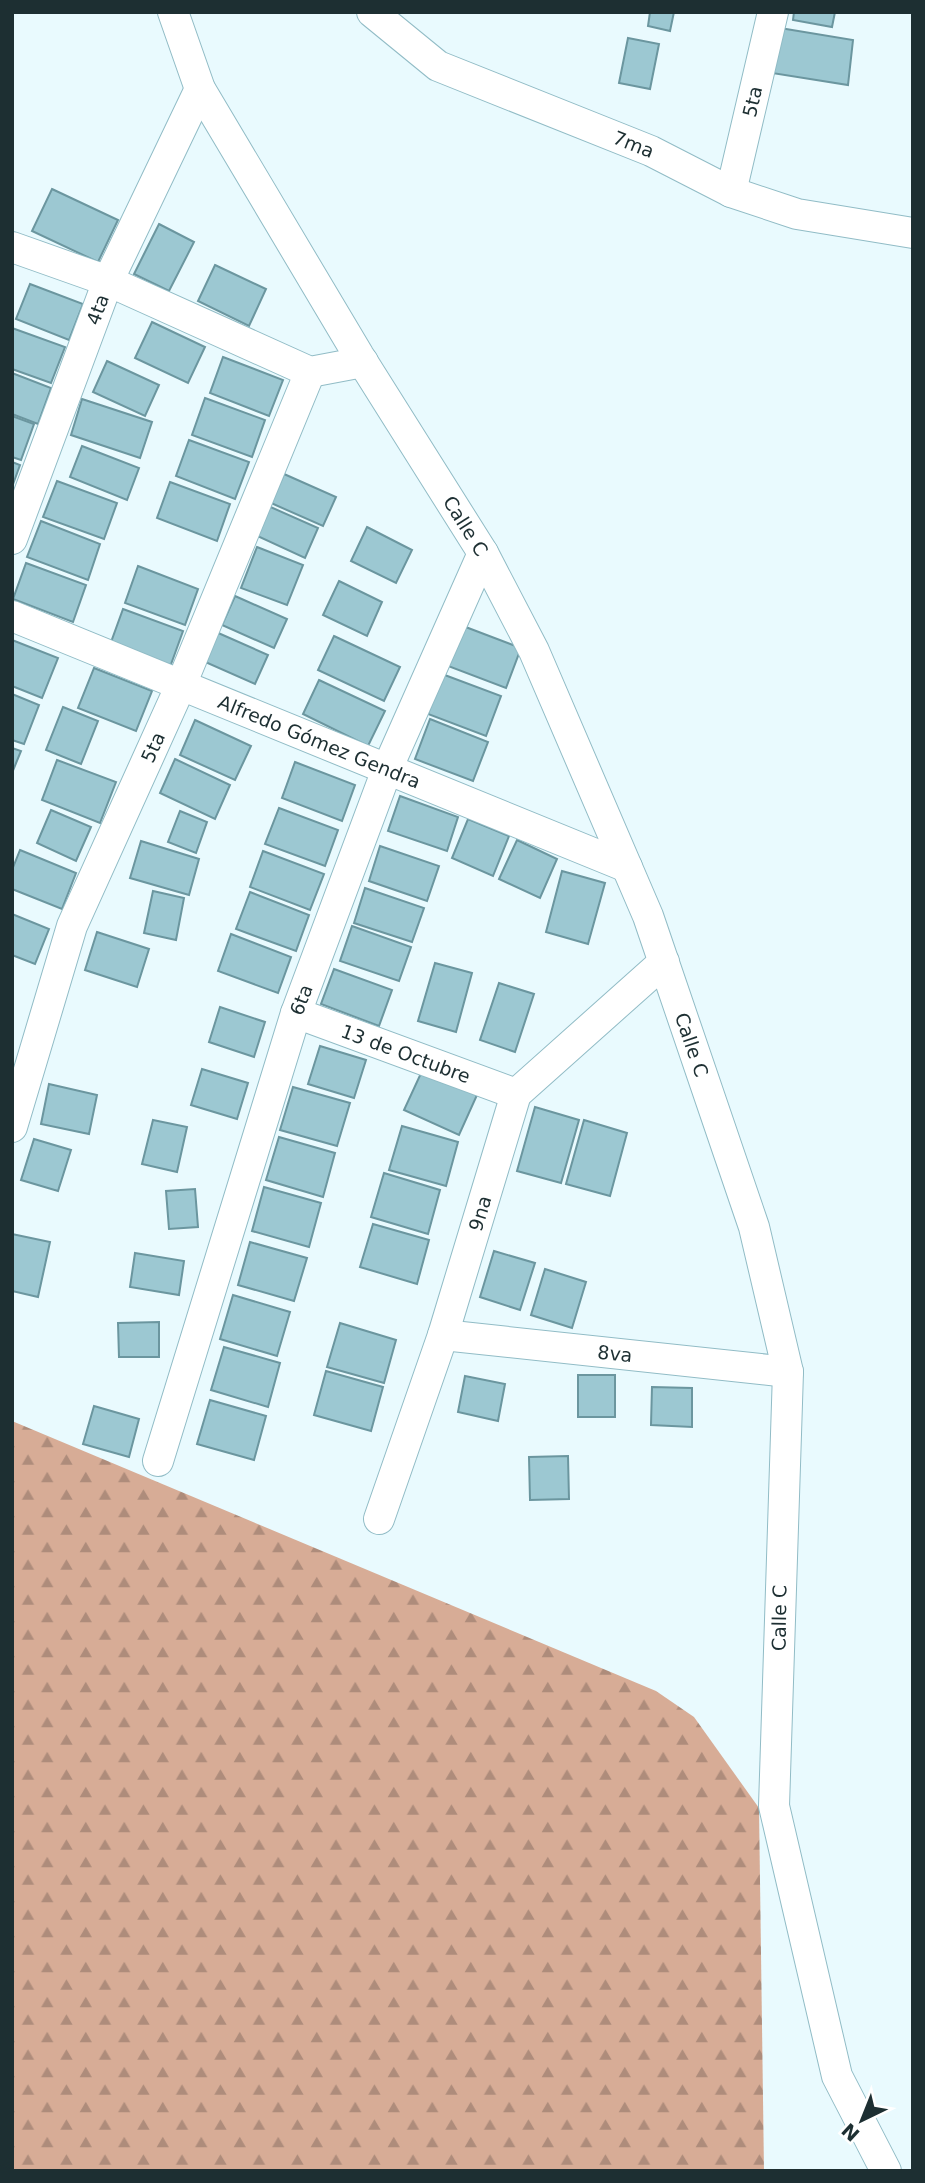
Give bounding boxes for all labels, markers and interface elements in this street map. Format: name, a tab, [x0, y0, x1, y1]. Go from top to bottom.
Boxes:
street label: 5ta	[738, 84, 766, 119]
street label: 7ma	[610, 126, 657, 162]
street label: 4ta	[82, 291, 113, 328]
street label: Calle C	[439, 492, 493, 560]
street label: Alfredo Gómez Gendra	[215, 690, 424, 793]
street label: 5ta	[136, 728, 169, 766]
street label: 6ta	[285, 981, 317, 1018]
street label: Calle C	[671, 1010, 713, 1080]
street label: 13 de Octubre	[338, 1020, 473, 1087]
street label: 9na	[464, 1193, 496, 1234]
street label: 8va	[596, 1341, 634, 1366]
street label: Calle C	[767, 1585, 791, 1651]
north arrow	[827, 2085, 897, 2155]
text: N	[837, 2119, 864, 2146]

